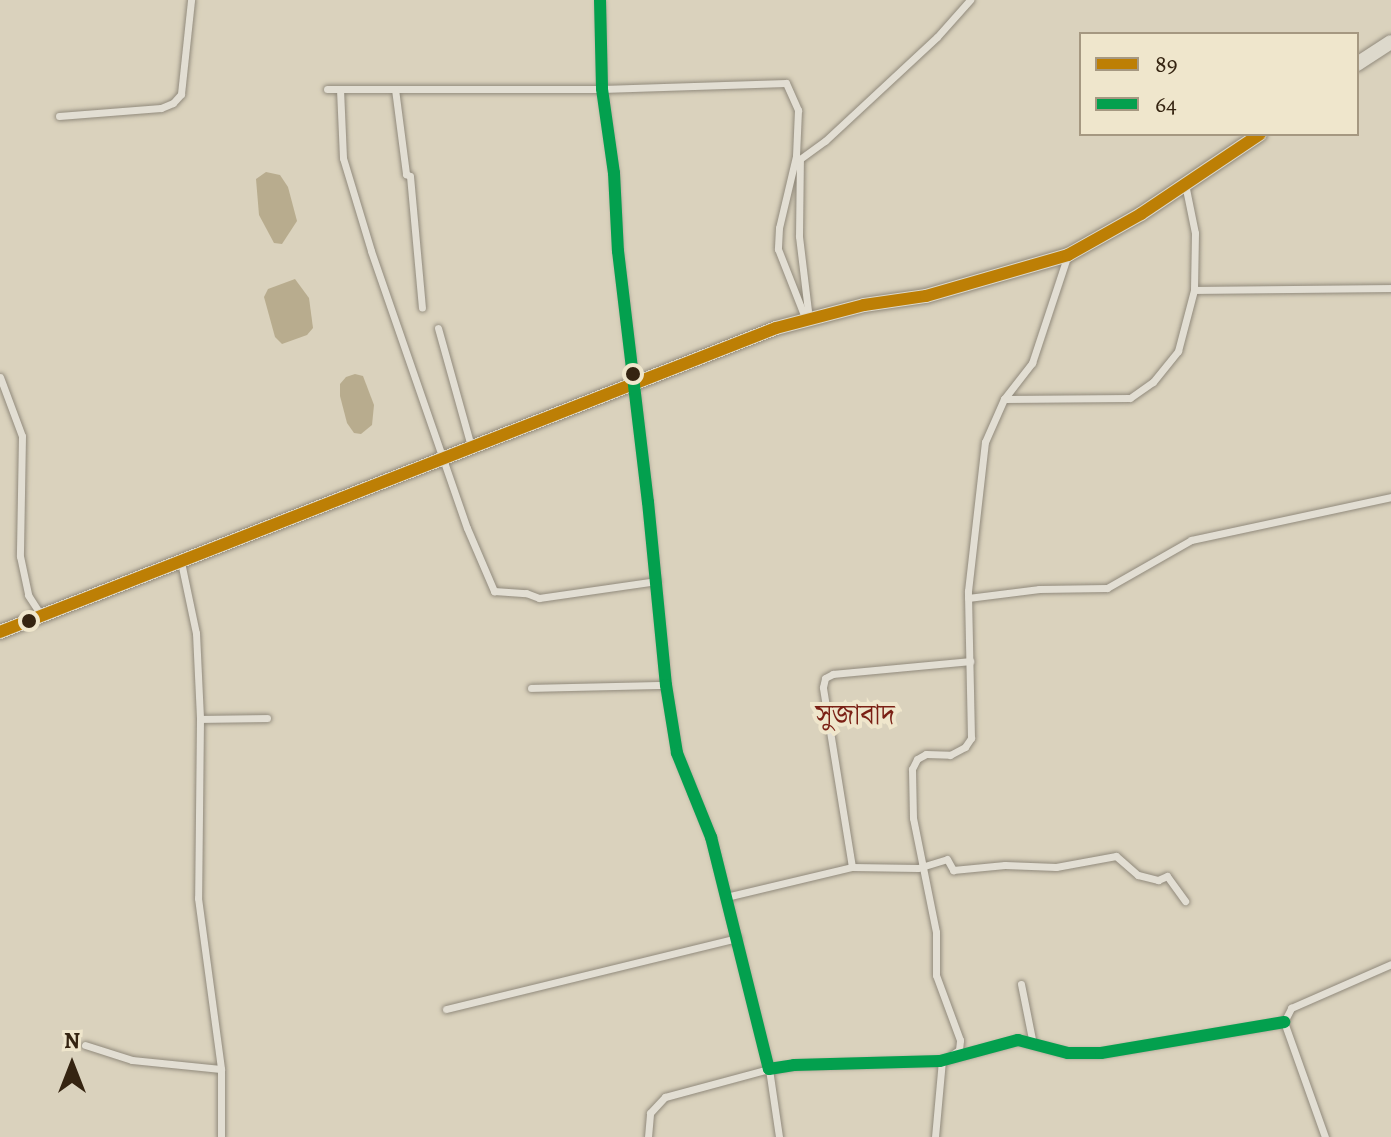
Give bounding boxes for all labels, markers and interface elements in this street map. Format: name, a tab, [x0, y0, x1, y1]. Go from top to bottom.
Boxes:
legend	[1079, 32, 1359, 136]
text: 89	[1155, 48, 1178, 80]
text: 64	[1155, 88, 1177, 120]
unlabelled marker	[625, 366, 641, 382]
unlabelled marker	[21, 613, 37, 629]
district label: সুজাবাদ	[815, 698, 895, 732]
north arrow	[32, 1025, 112, 1105]
text: N	[64, 1026, 80, 1056]

